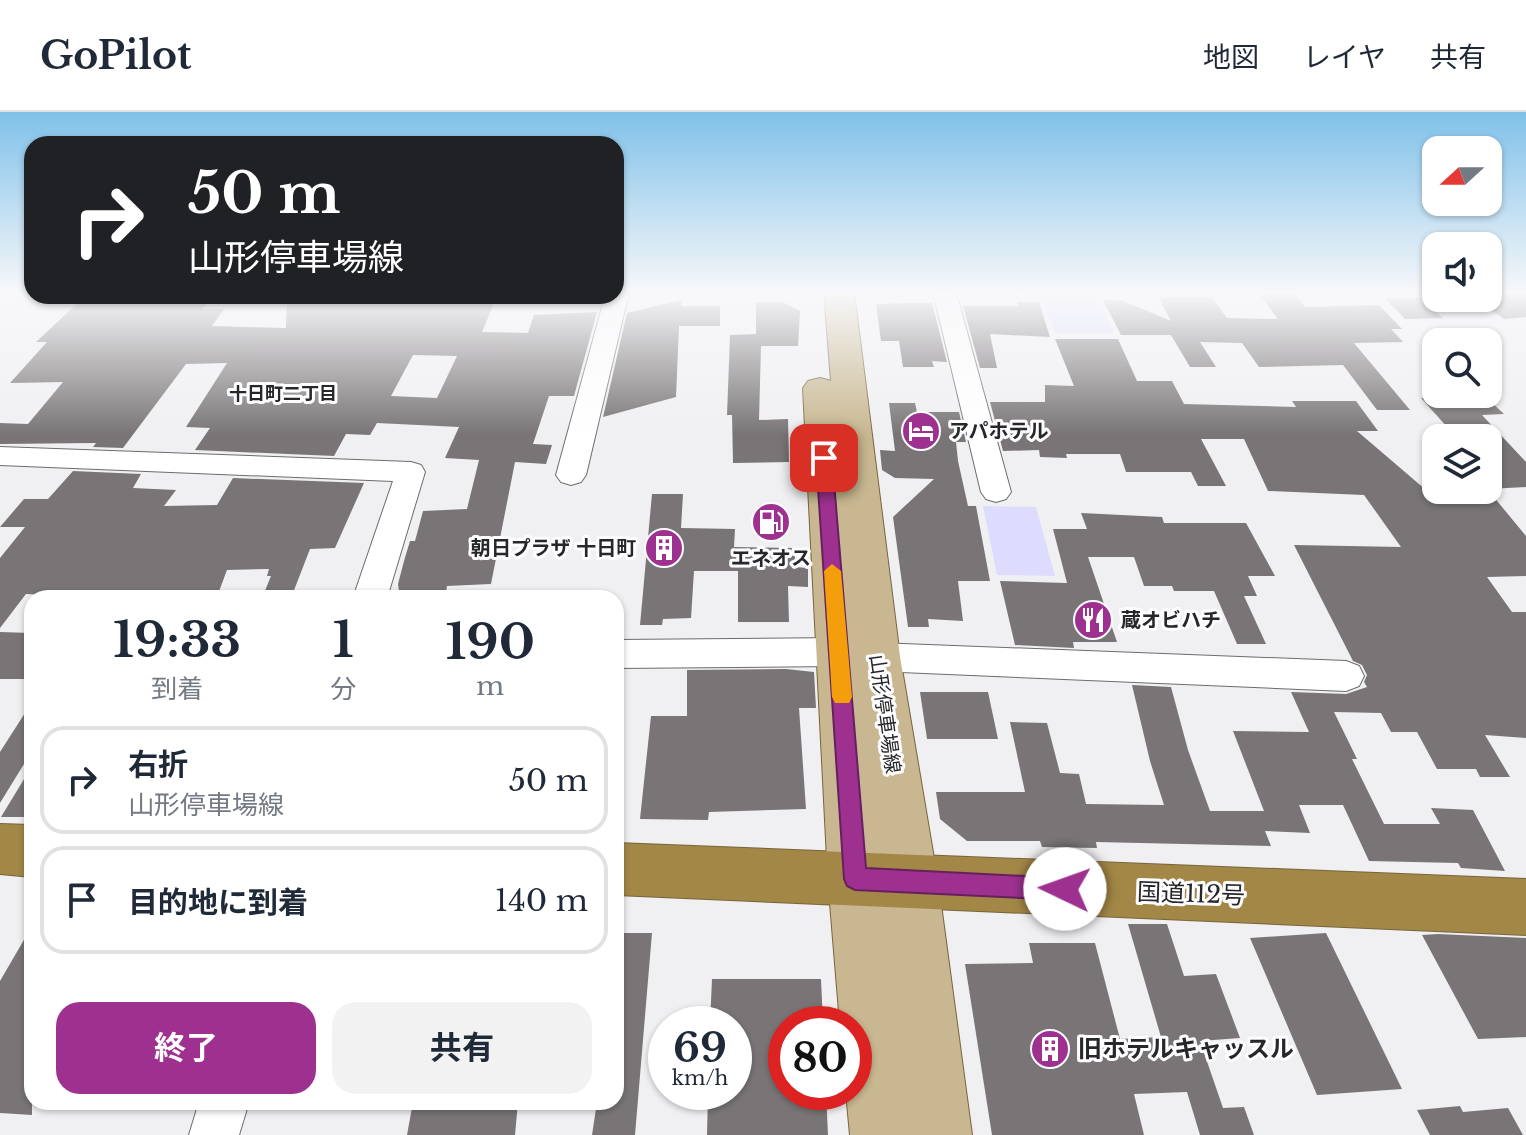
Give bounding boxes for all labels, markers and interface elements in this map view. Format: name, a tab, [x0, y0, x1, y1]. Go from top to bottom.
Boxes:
text: GoPilot	[40, 32, 192, 79]
text: 地図	[1203, 40, 1259, 75]
text: レイヤ	[1303, 40, 1386, 75]
text: 共有	[1430, 40, 1486, 75]
north arrow	[1422, 136, 1502, 216]
map controls	[1422, 136, 1502, 504]
text: 50 m	[188, 159, 340, 228]
icon: right	[56, 168, 160, 272]
button: sound	[1422, 232, 1502, 312]
text: 山形停車場線	[188, 235, 404, 280]
button: search	[1422, 328, 1502, 408]
district label: 十日町二丁目	[229, 383, 337, 405]
hotel icon: アパホテル	[900, 410, 942, 452]
place label: アパホテル	[949, 419, 1049, 443]
pin	[790, 424, 858, 492]
button: layers	[1422, 424, 1502, 504]
icon: arrive	[802, 436, 846, 480]
fuel station icon: エネオス	[750, 501, 792, 543]
building icon: 朝日プラザ 十日町	[643, 527, 685, 569]
place label: 朝日プラザ 十日町	[471, 536, 636, 560]
place label: エネオス	[731, 546, 811, 570]
restaurant icon: 蔵オビハチ	[1072, 599, 1114, 641]
place label: 蔵オビハチ	[1121, 608, 1221, 632]
text: 19:33	[113, 610, 241, 670]
text: 1	[333, 610, 354, 670]
text: 190	[445, 612, 535, 672]
street label: 山形停車場線	[865, 653, 905, 775]
text: m	[476, 670, 504, 702]
text: 到着	[151, 673, 203, 705]
text: 分	[330, 673, 356, 705]
text: 右折	[128, 746, 188, 783]
icon: right	[60, 758, 104, 802]
text: 50 m	[509, 762, 588, 799]
text: 山形停車場線	[128, 789, 284, 821]
position arrow	[1023, 847, 1107, 931]
street label: 国道112号	[1136, 877, 1246, 910]
icon: arrive	[60, 878, 104, 922]
text: 140 m	[495, 882, 588, 919]
text: 目的地に到着	[128, 884, 308, 921]
button: 終了	[56, 1002, 316, 1094]
button: 共有	[332, 1002, 592, 1094]
speed limit sign: 80	[768, 1006, 872, 1110]
text: 69	[673, 1023, 727, 1073]
building icon: 旧ホテルキャッスル	[1029, 1028, 1071, 1070]
place label: 旧ホテルキャッスル	[1078, 1034, 1294, 1063]
text: km/h	[672, 1066, 728, 1090]

